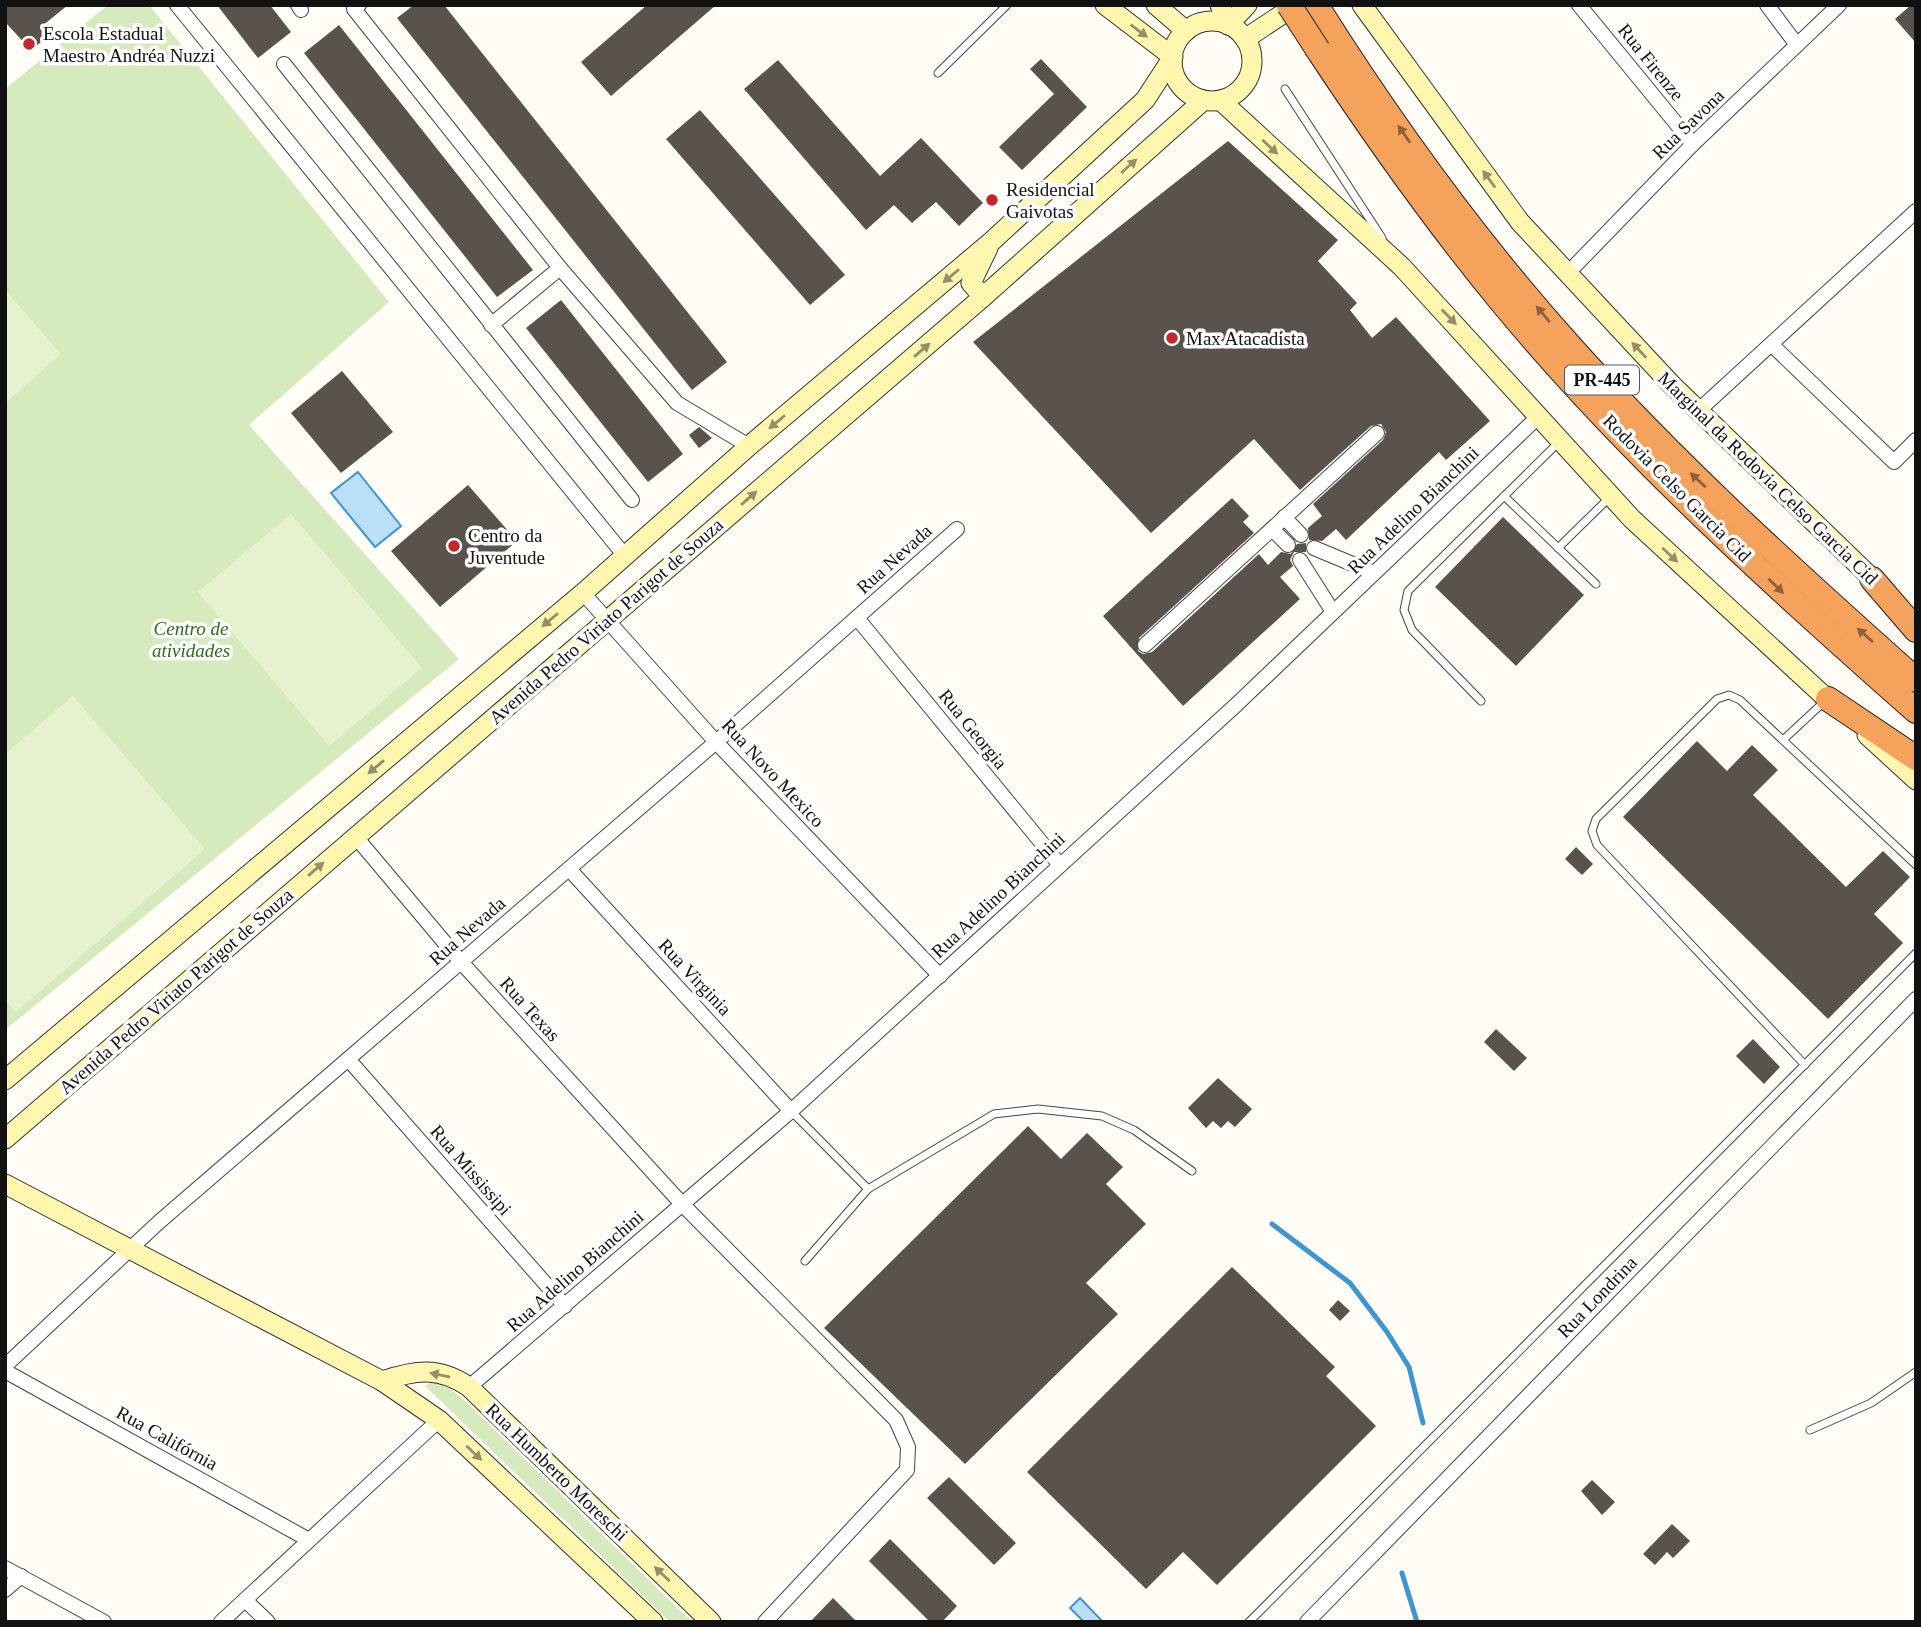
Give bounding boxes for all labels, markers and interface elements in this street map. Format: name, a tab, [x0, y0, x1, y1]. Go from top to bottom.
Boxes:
street label: Rua Firenze	[1614, 20, 1688, 104]
place label: Escola Estadual Maestro Andréa Nuzzi	[43, 23, 215, 66]
one-way arrow	[1130, 24, 1148, 38]
marker: Escola Estadual Maestro Andréa Nuzzi	[21, 36, 37, 52]
street label: Rua Savona	[1648, 84, 1729, 163]
one-way arrow	[1397, 125, 1411, 143]
one-way arrow	[1261, 138, 1278, 154]
one-way arrow	[1120, 159, 1137, 174]
one-way arrow	[1482, 170, 1496, 189]
place label: Residencial Gaivotas	[1006, 179, 1095, 222]
marker: Residencial Gaivotas	[984, 192, 1000, 208]
one-way arrow	[942, 268, 959, 283]
one-way arrow	[1535, 305, 1551, 323]
one-way arrow	[1440, 308, 1456, 325]
place label: Max Atacadista	[1186, 328, 1305, 349]
marker: Max Atacadista	[1164, 330, 1180, 346]
one-way arrow	[1631, 342, 1647, 359]
one-way arrow	[913, 343, 930, 358]
road number: PR-445	[1565, 366, 1639, 394]
street label: Marginal da Rodovia Celso Garcia Cid	[1653, 367, 1883, 589]
street label: Rodovia Celso Garcia Cid	[1598, 409, 1756, 567]
one-way arrow	[768, 415, 786, 430]
street label: Rua Adelino Bianchini	[1343, 442, 1483, 578]
one-way arrow	[1689, 472, 1707, 488]
one-way arrow	[741, 491, 758, 506]
street label: Avenida Pedro Viriato Parigot de Souza	[485, 513, 728, 728]
street label: Rua Nevada	[852, 520, 936, 598]
place label: Centro da Juventude	[468, 525, 545, 568]
marker: Centro da Juventude	[446, 538, 462, 554]
one-way arrow	[1662, 547, 1679, 562]
one-way arrow	[1767, 577, 1784, 593]
one-way arrow	[541, 612, 559, 628]
park label: Centro de atividades	[152, 618, 230, 661]
one-way arrow	[1856, 627, 1874, 643]
street label: Rua Georgia	[935, 685, 1012, 773]
street label: Rua Novo Mexico	[717, 715, 829, 831]
one-way arrow	[368, 759, 385, 774]
street label: Rua Adelino Bianchini	[927, 828, 1069, 962]
one-way arrow	[307, 861, 325, 877]
street label: Avenida Pedro Viriato Parigot de Souza	[55, 883, 298, 1098]
street label: Rua Nevada	[425, 892, 510, 970]
street label: Rua Virginia	[654, 934, 736, 1020]
street label: Rua Texas	[496, 973, 564, 1045]
street label: Rua Mississipi	[426, 1121, 516, 1219]
street label: Rua Adelino Bianchini	[502, 1206, 648, 1336]
street label: Rua Londrina	[1553, 1252, 1641, 1342]
one-way arrow	[429, 1369, 451, 1380]
street label: Rua Humberto Moreschi	[482, 1399, 632, 1545]
street label: Rua Califórnia	[113, 1402, 222, 1475]
one-way arrow	[465, 1444, 482, 1460]
one-way arrow	[654, 1567, 671, 1583]

